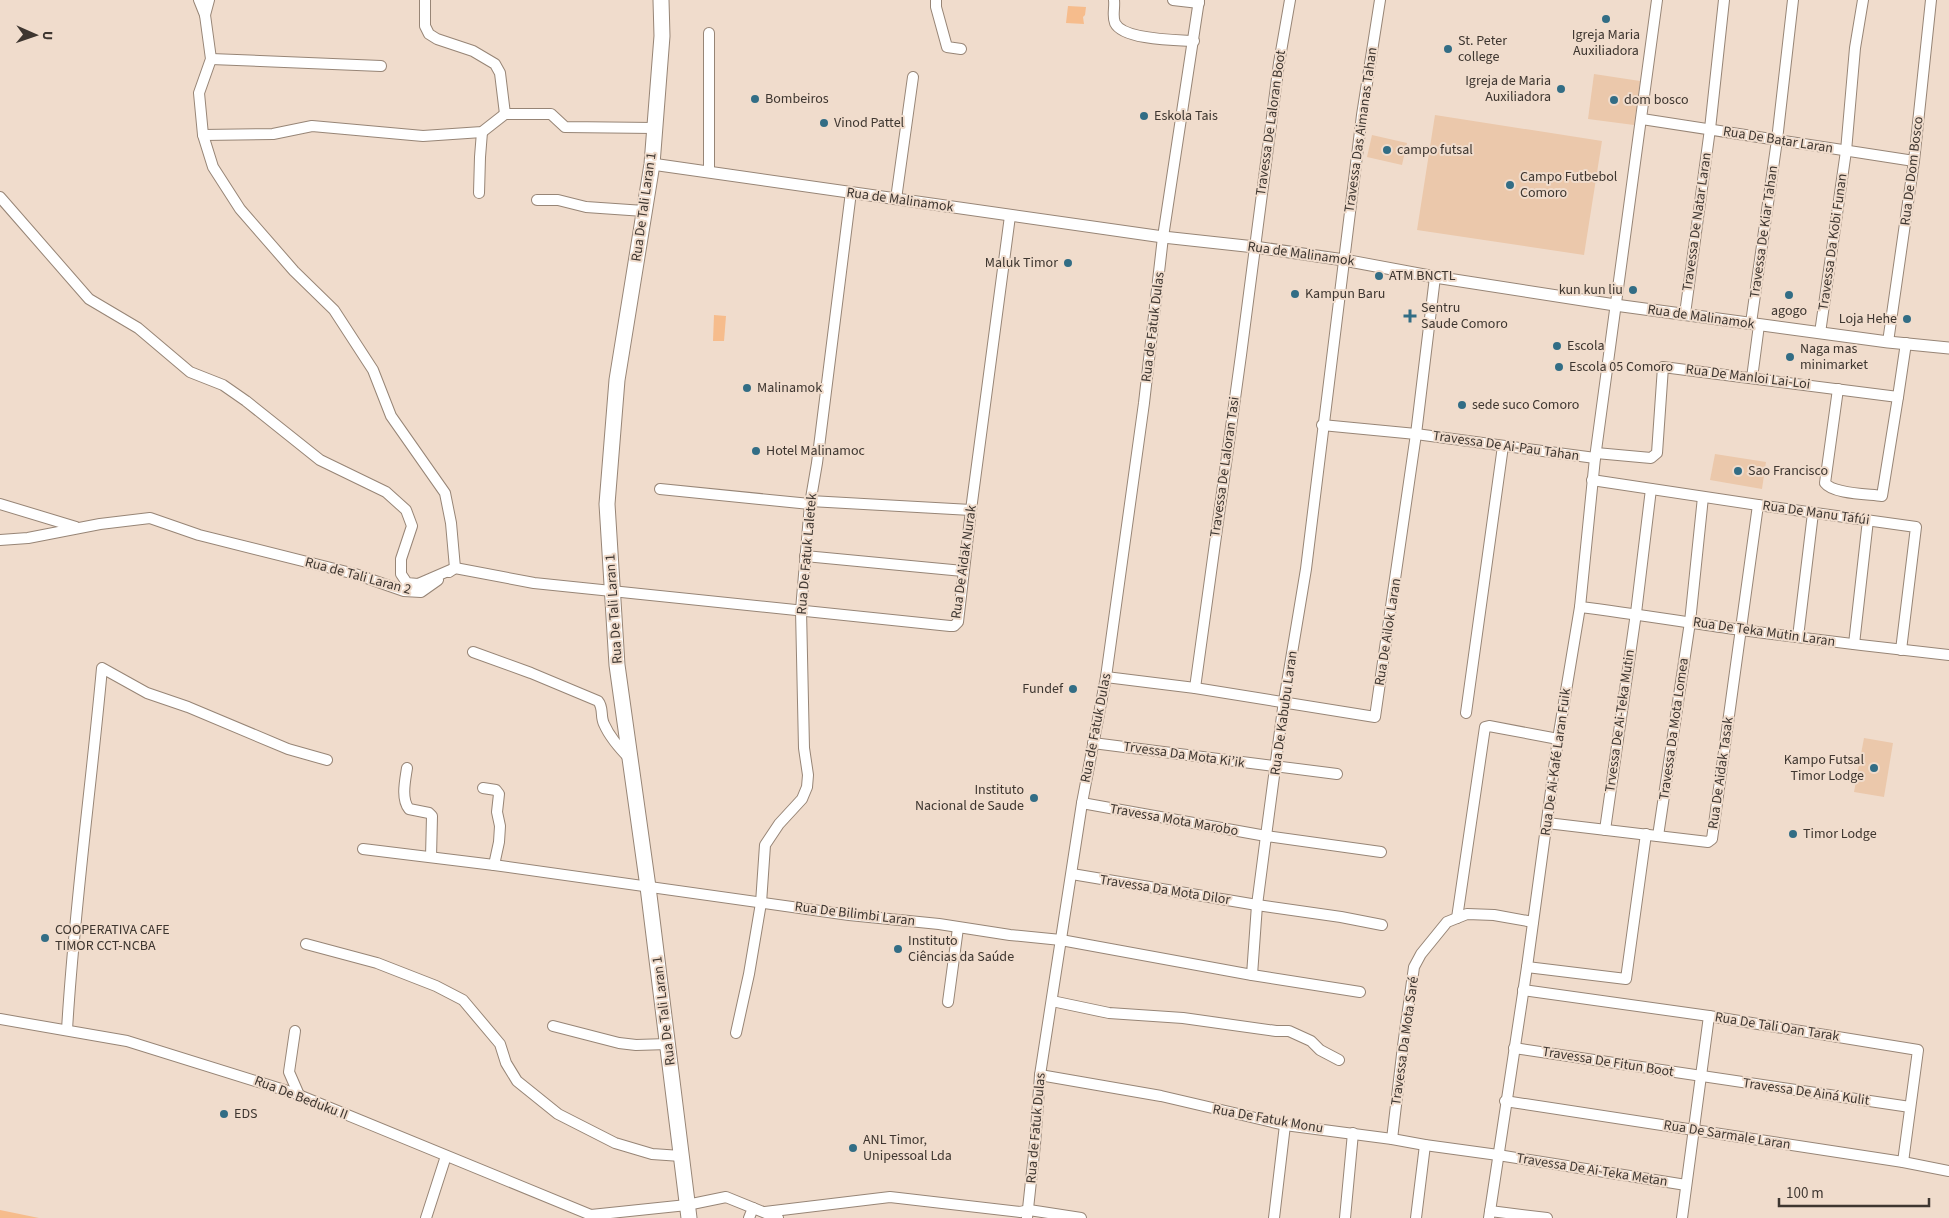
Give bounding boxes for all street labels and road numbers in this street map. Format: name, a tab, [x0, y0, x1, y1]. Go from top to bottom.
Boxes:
street label: Travessa Das Aimanas Tahan	[1339, 46, 1383, 214]
street label: Travessa De Laloran Boot	[1251, 49, 1291, 197]
street label: Rua De Dom Bosco	[1895, 115, 1929, 227]
street label: Rua De Batar Laran	[1722, 121, 1834, 159]
street label: Rua De Tali Laran 1	[626, 151, 662, 263]
street label: Travessa De Natar Laran	[1677, 151, 1717, 293]
street label: Travessa De Kiar Tahan	[1745, 164, 1783, 300]
street label: Travessa Da Kobi Funan	[1813, 172, 1853, 312]
street label: Rua de Malinamok	[845, 183, 955, 217]
street label: Rua de Malinamok	[1246, 237, 1356, 271]
street label: Rua de Fatuk Dulas	[1136, 271, 1170, 383]
street label: Rua de Malinamok	[1646, 300, 1756, 334]
street label: Rua De Manloi Lai-Loi	[1685, 359, 1811, 395]
street label: Travessa De Laloran Tasi	[1205, 395, 1245, 539]
street label: Travessa De Ai-Pau Tahan	[1431, 426, 1581, 466]
street label: Rua De Fatuk Laletek	[792, 492, 822, 616]
street label: Rua De Manu Tafúi	[1761, 496, 1871, 530]
street label: Rua De Aidak Nurak	[946, 504, 982, 620]
street label: Rua de Tali Laran 2	[303, 552, 413, 600]
street label: Rua De Tali Laran 1	[600, 553, 628, 665]
street label: Rua De Ailok Laran	[1370, 577, 1406, 687]
street label: Rua De Teka Mutin Laran	[1692, 612, 1836, 652]
street label: Trvessa De Ai-Teka Mutin	[1600, 648, 1640, 794]
street label: Rua De Kabubu Laran	[1265, 649, 1303, 777]
street label: Travessa Da Mota Lomea	[1654, 657, 1694, 801]
street label: Rua de Fatuk Dulas	[1076, 671, 1116, 784]
street label: Rua De Ai-Kafé Laran Fuik	[1536, 687, 1576, 837]
street label: Rua De Aidak Tasak	[1703, 716, 1739, 830]
street label: Trvessa Da Mota Ki’ik	[1122, 737, 1246, 773]
street label: Travessa Mota Marobo	[1108, 799, 1240, 841]
street label: Travessa Da Mota Dilor	[1098, 870, 1232, 910]
street label: Rua De Bilimbi Laran	[794, 897, 916, 931]
street label: Rua De Tali Laran 1	[647, 955, 681, 1067]
street label: Travessa Da Mota Saré	[1386, 975, 1424, 1107]
street label: Rua De Tali Oan Tarak	[1713, 1007, 1841, 1047]
street label: Travessa De Fitun Boot	[1541, 1042, 1675, 1082]
street label: Rua De Beduku II	[251, 1071, 351, 1125]
street label: Rua de Fatuk Dulas	[1021, 1072, 1051, 1184]
street label: Travessa De Ainá Kulit	[1741, 1073, 1871, 1111]
street label: Rua De Fatuk Monu	[1211, 1099, 1325, 1139]
street label: Rua De Sarmale Laran	[1662, 1115, 1792, 1155]
street label: Travessa De Ai-Teka Metan	[1515, 1148, 1669, 1192]

